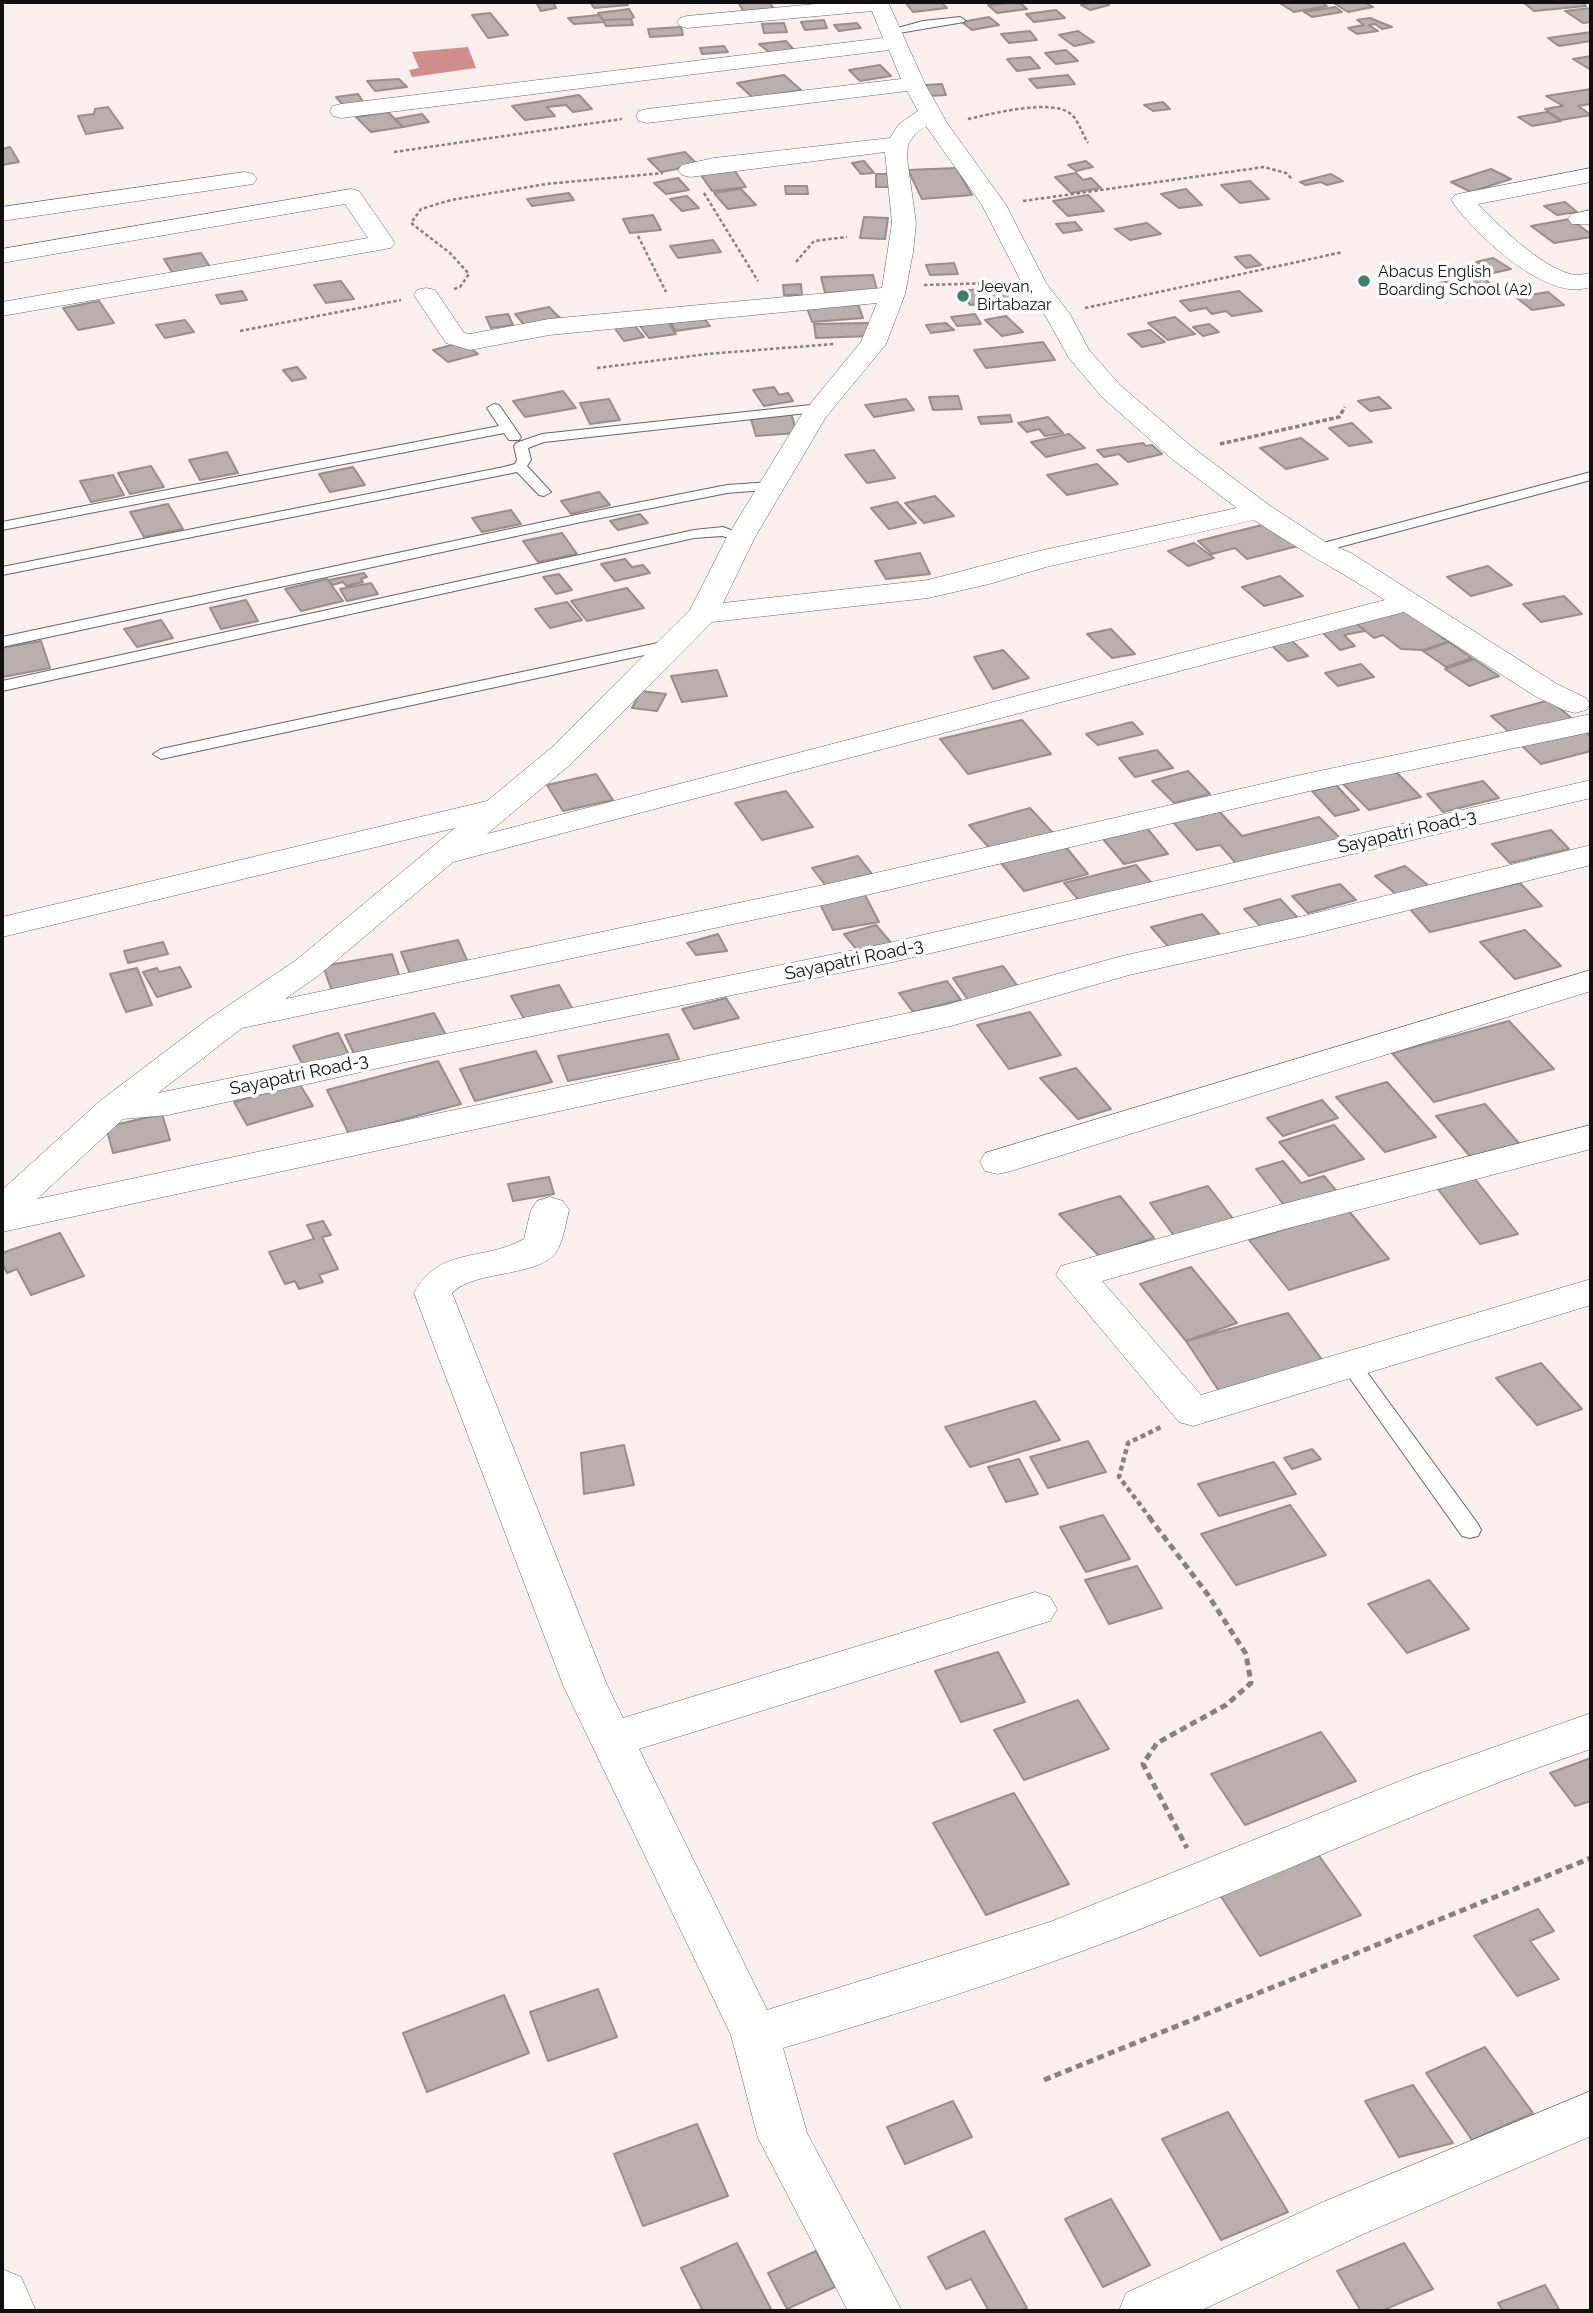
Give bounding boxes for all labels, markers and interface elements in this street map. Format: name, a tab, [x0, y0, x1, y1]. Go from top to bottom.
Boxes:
place label: Abacus English Boarding School (A2)	[1378, 262, 1532, 300]
marker: Abacus English Boarding School (A2)	[1356, 273, 1372, 289]
place label: Jeevan, Birtabazar	[977, 277, 1052, 315]
marker: Jeevan, Birtabazar	[955, 288, 971, 304]
street label: Sayapatri Road-3	[1336, 806, 1478, 858]
street label: Sayapatri Road-3	[783, 935, 925, 985]
street label: Sayapatri Road-3	[228, 1050, 370, 1100]

